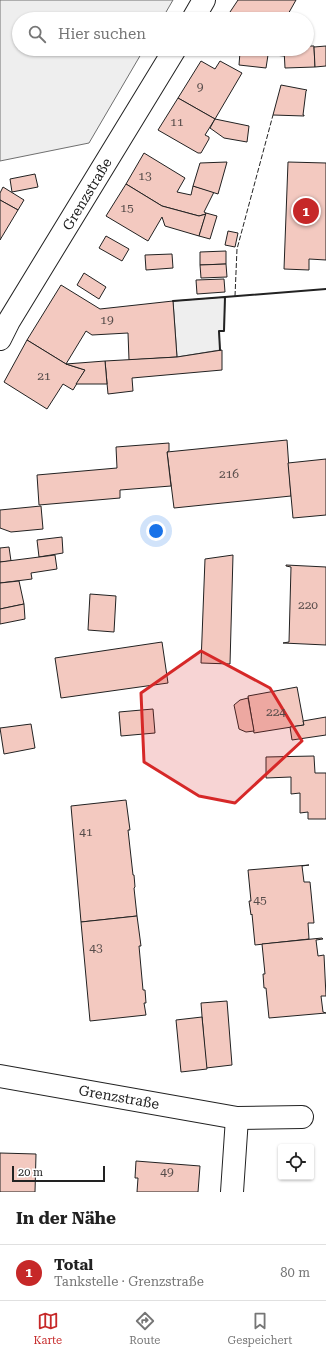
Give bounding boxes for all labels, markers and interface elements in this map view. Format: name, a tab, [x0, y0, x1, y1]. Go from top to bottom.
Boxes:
search box	[12, 12, 314, 56]
icon: search	[26, 23, 48, 45]
text: Hier suchen	[58, 25, 146, 43]
house number: 9	[197, 80, 204, 94]
house number: 11	[170, 115, 184, 129]
street label: Grenzstraße	[59, 155, 115, 233]
house number: 13	[138, 169, 152, 183]
pin: 1	[293, 196, 319, 226]
house number: 15	[120, 201, 134, 215]
house number: 19	[100, 313, 114, 327]
house number: 21	[37, 369, 51, 383]
house number: 216	[219, 467, 239, 481]
your location	[146, 521, 166, 541]
house number: 220	[298, 598, 318, 612]
house number: 224	[266, 705, 286, 719]
house number: 41	[79, 825, 93, 839]
house number: 45	[253, 893, 267, 907]
house number: 43	[89, 941, 103, 955]
street label: Grenzstraße	[77, 1082, 161, 1112]
map controls	[278, 1144, 314, 1180]
button: locate	[278, 1144, 314, 1180]
scale bar	[12, 1164, 105, 1183]
house number: 49	[160, 1165, 174, 1179]
text: 20 m	[18, 1166, 43, 1179]
text: In der Nähe	[16, 1208, 116, 1228]
text: Total	[54, 1256, 93, 1274]
text: 1	[25, 1265, 33, 1280]
text: 80 m	[280, 1265, 310, 1280]
text: Tankstelle · Grenzstraße	[54, 1274, 204, 1289]
tab: Karte	[34, 1310, 62, 1347]
tab: Route	[129, 1310, 160, 1347]
tab: Gespeichert	[228, 1310, 292, 1347]

